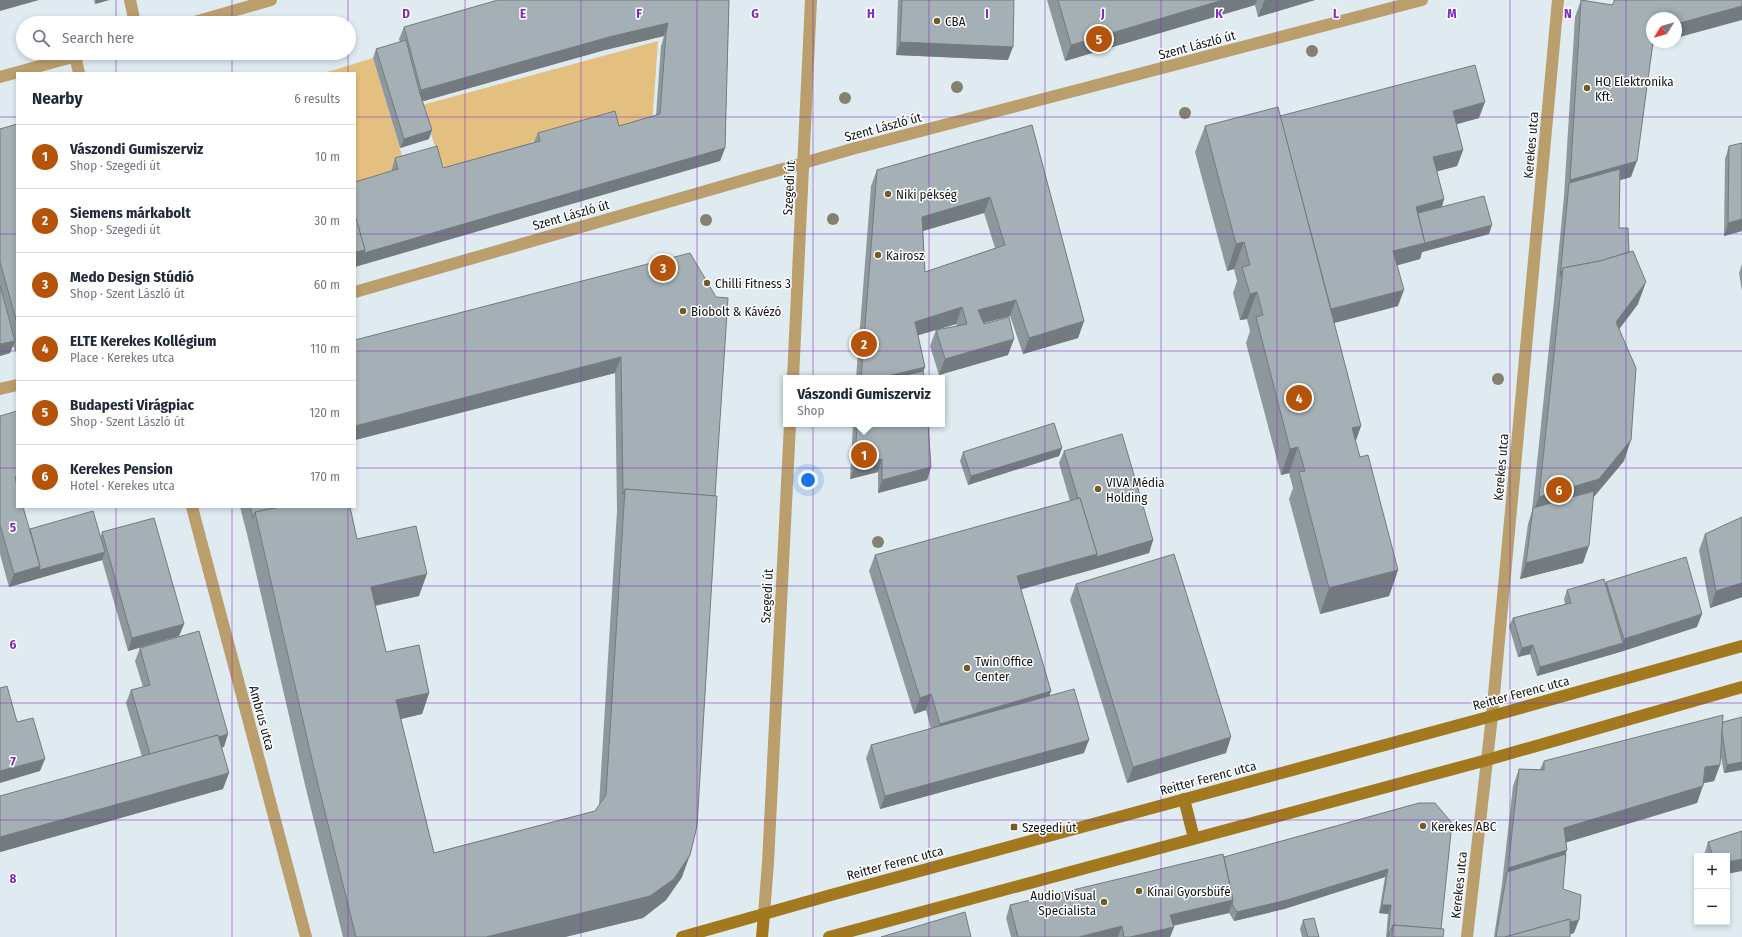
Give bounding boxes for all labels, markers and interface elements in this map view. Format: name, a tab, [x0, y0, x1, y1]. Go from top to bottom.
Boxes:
text: D	[402, 6, 410, 21]
text: E	[520, 6, 526, 21]
text: F	[636, 6, 642, 21]
text: G	[751, 6, 759, 21]
text: H	[867, 6, 875, 21]
text: I	[985, 6, 989, 21]
text: J	[1100, 6, 1105, 21]
text: K	[1215, 6, 1223, 21]
text: L	[1333, 6, 1339, 21]
text: M	[1447, 6, 1457, 21]
text: N	[1564, 6, 1572, 21]
north arrow	[1646, 12, 1682, 48]
place label: CBA	[945, 14, 966, 29]
search box	[16, 16, 356, 60]
marker: CBA	[932, 16, 942, 26]
pin: 5	[1086, 24, 1112, 54]
icon: search	[30, 27, 52, 49]
street label: Szent László út	[1157, 27, 1238, 62]
text: Search here	[62, 29, 134, 47]
place label: HQ Elektronika Kft.	[1595, 74, 1674, 104]
marker: HQ Elektronika Kft.	[1582, 83, 1592, 93]
text: Nearby	[32, 88, 83, 109]
text: 6 results	[294, 91, 340, 106]
street label: Szent László út	[843, 109, 924, 144]
street label: Kerekes utca	[1521, 111, 1541, 179]
text: Vászondi Gumiszerviz	[70, 140, 203, 158]
text: 1	[42, 149, 48, 164]
text: 10 m	[315, 149, 340, 164]
text: Shop · Szegedi út	[70, 158, 160, 173]
street label: Szegedi út	[780, 160, 798, 216]
place label: Niki pékség	[896, 187, 958, 202]
marker: Niki pékség	[883, 189, 893, 199]
street label: Szent László út	[531, 197, 612, 233]
text: Siemens márkabolt	[70, 204, 191, 222]
text: 2	[42, 213, 48, 228]
text: 30 m	[314, 213, 340, 228]
text: Shop · Szegedi út	[70, 222, 160, 237]
place label: Kairosz	[886, 248, 924, 263]
marker: Kairosz	[873, 250, 883, 260]
pin: 3	[650, 253, 676, 283]
text: Medo Design Stúdió	[70, 268, 194, 286]
place label: Chilli Fitness 3	[715, 276, 791, 291]
text: 3	[42, 277, 48, 292]
text: 60 m	[314, 277, 340, 292]
marker: Chilli Fitness 3	[702, 278, 712, 288]
text: Shop · Szent László út	[70, 286, 185, 301]
place label: Biobolt & Kávézó	[691, 304, 781, 319]
marker: Biobolt & Kávézó	[678, 306, 688, 316]
pin: 2	[851, 329, 877, 359]
text: ELTE Kerekes Kollégium	[70, 332, 216, 350]
text: 4	[42, 341, 48, 356]
text: 110 m	[310, 341, 340, 356]
text: Place · Kerekes utca	[70, 350, 174, 365]
popup	[783, 375, 945, 427]
pin: 4	[1286, 383, 1312, 413]
text: Vászondi Gumiszerviz	[797, 385, 931, 403]
text: Budapesti Virágpiac	[70, 396, 194, 414]
text: Shop	[797, 403, 824, 418]
text: 5	[42, 405, 48, 420]
text: 120 m	[309, 405, 340, 420]
text: Shop · Szent László út	[70, 414, 185, 429]
street label: Kerekes utca	[1491, 433, 1511, 501]
pin: 1	[851, 440, 877, 470]
text: Kerekes Pension	[70, 460, 173, 478]
text: 6	[42, 469, 48, 484]
text: 170 m	[310, 469, 340, 484]
your location	[798, 470, 818, 490]
place label: VIVA Média Holding	[1106, 475, 1165, 505]
pin: 6	[1546, 475, 1572, 505]
text: Hotel · Kerekes utca	[70, 478, 175, 493]
marker: VIVA Média Holding	[1093, 484, 1103, 494]
text: 5	[10, 520, 16, 535]
street label: Szegedi út	[758, 568, 776, 624]
text: 6	[10, 637, 17, 652]
place label: Twin Office Center	[975, 654, 1033, 684]
marker: Twin Office Center	[962, 663, 972, 673]
street label: Reitter Ferenc utca	[1471, 673, 1571, 713]
street label: Ambrus utca	[246, 684, 278, 752]
text: 7	[10, 754, 16, 769]
street label: Reitter Ferenc utca	[1158, 758, 1258, 798]
place label: Kerekes ABC	[1431, 819, 1497, 834]
place label: Szegedi út	[1022, 820, 1077, 835]
marker: Kerekes ABC	[1418, 821, 1428, 831]
marker: Szegedi út	[1009, 822, 1019, 832]
street label: Reitter Ferenc utca	[845, 843, 945, 883]
street label: Kerekes utca	[1448, 851, 1470, 919]
map controls	[1694, 853, 1730, 925]
button: +	[1694, 853, 1730, 889]
text: 8	[10, 871, 17, 886]
place label: Kínai Gyorsbüfé	[1147, 884, 1231, 899]
marker: Kínai Gyorsbüfé	[1134, 886, 1144, 896]
place label: Audio Visual Specialista	[1030, 888, 1097, 918]
button: −	[1694, 889, 1730, 925]
marker: Audio Visual Specialista	[1099, 897, 1109, 907]

